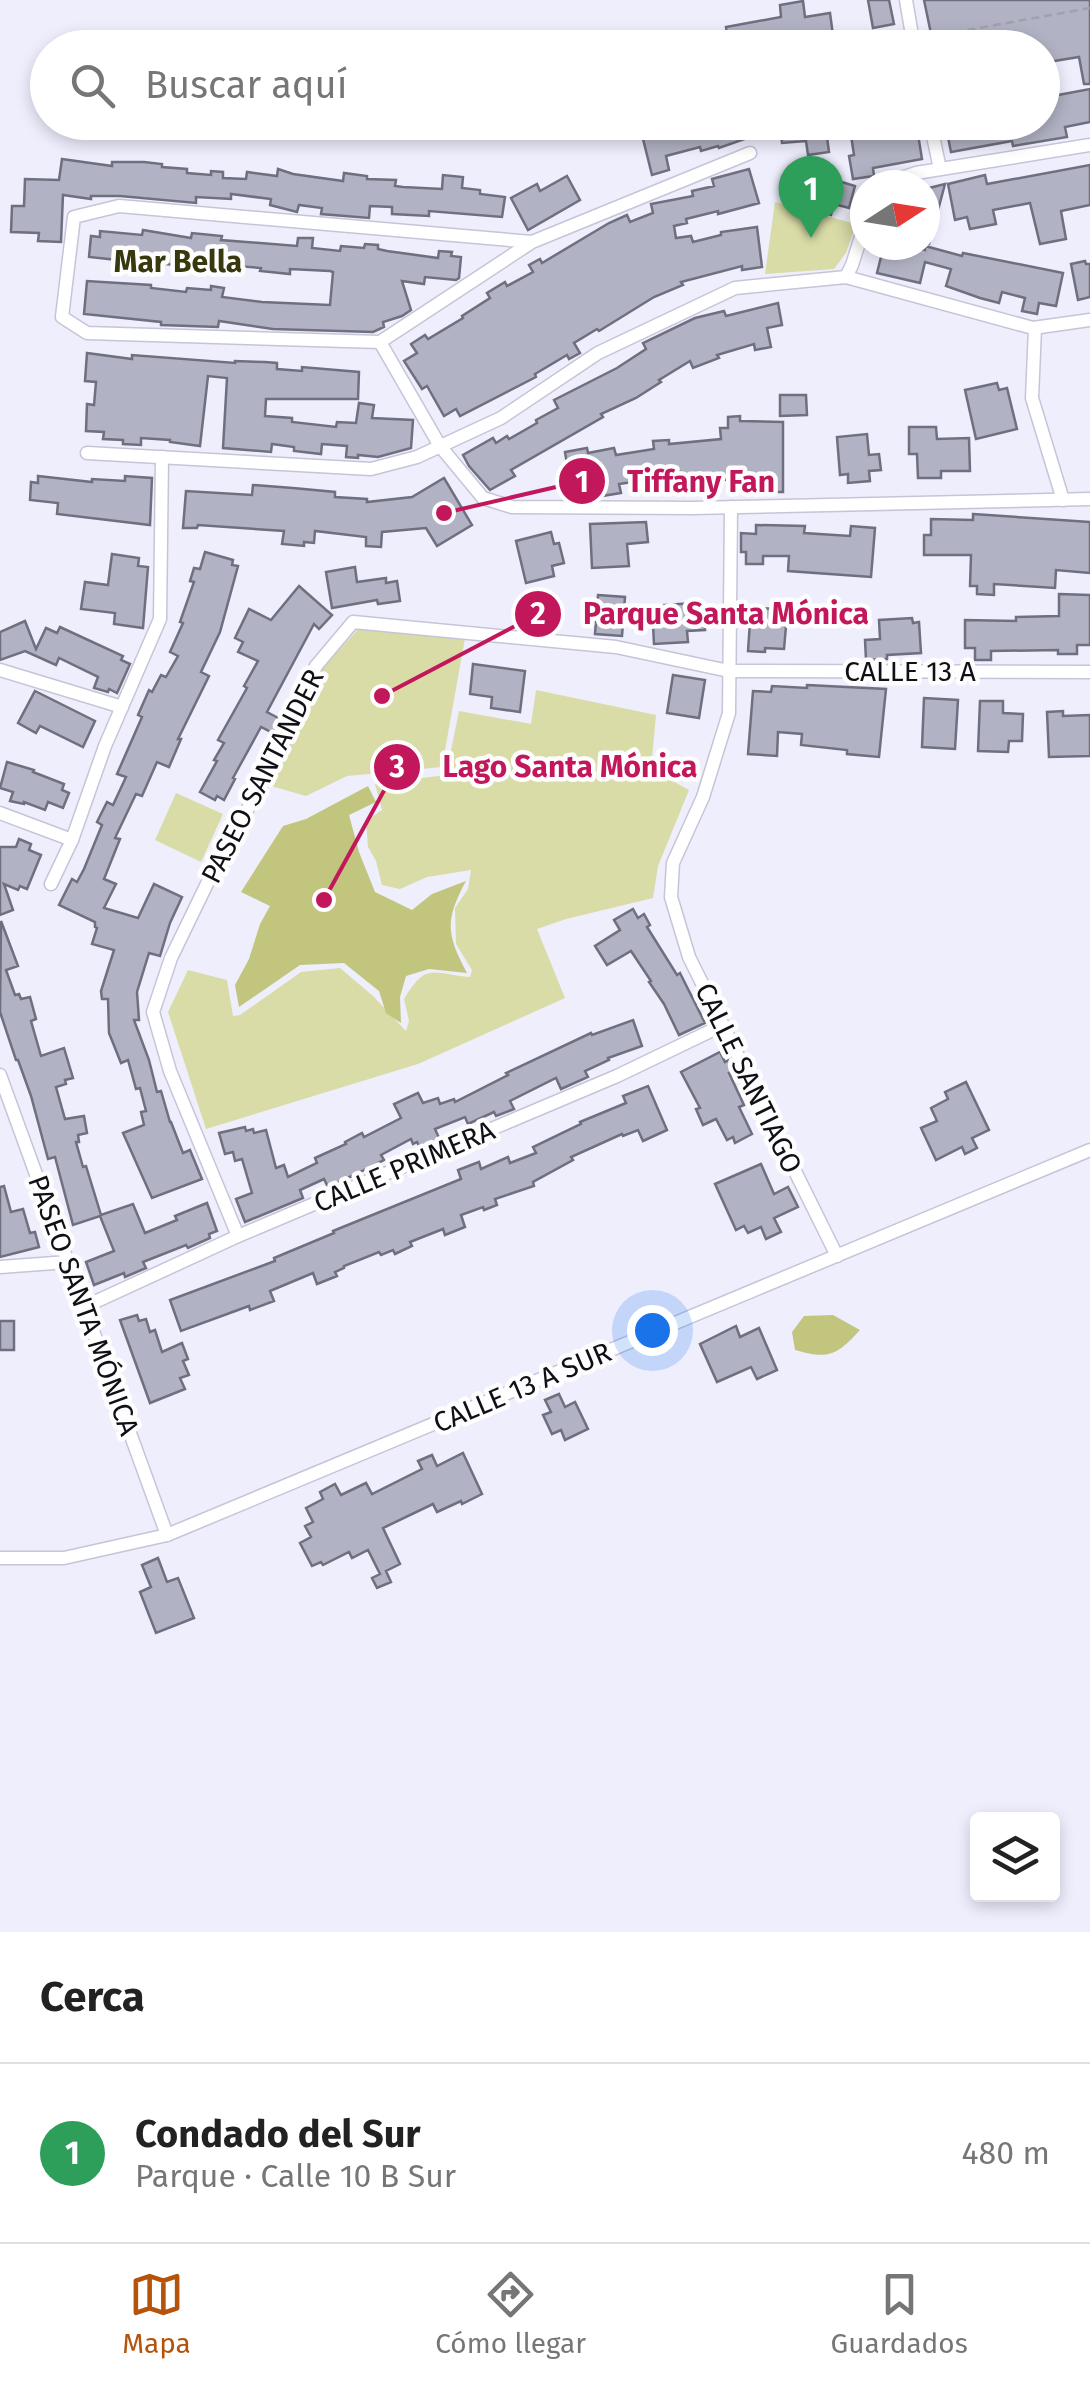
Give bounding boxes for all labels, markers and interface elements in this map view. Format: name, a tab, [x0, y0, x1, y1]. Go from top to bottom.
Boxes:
search box	[30, 30, 1060, 140]
icon: search	[65, 58, 120, 113]
text: Buscar aquí	[145, 62, 347, 108]
pin: 1	[778, 156, 844, 238]
north arrow	[850, 170, 940, 260]
district label: Mar Bella	[114, 244, 242, 280]
callout: Tiffany Fan	[557, 451, 795, 511]
text: 1	[575, 464, 589, 500]
text: Tiffany Fan	[627, 464, 775, 500]
callout: Parque Santa Mónica	[513, 584, 889, 644]
text: 2	[530, 596, 546, 632]
text: Parque Santa Mónica	[583, 596, 869, 632]
street label: CALLE 13 A	[844, 655, 976, 688]
street label: PASEO SANTANDER	[194, 664, 331, 889]
callout: Lago Santa Mónica	[372, 737, 717, 797]
text: 3	[388, 749, 405, 785]
text: Lago Santa Mónica	[443, 749, 697, 785]
street label: CALLE SANTIAGO	[688, 978, 809, 1179]
street label: CALLE PRIMERA	[309, 1114, 500, 1219]
street label: PASEO SANTA MÓNICA	[21, 1171, 146, 1440]
your location	[627, 1305, 678, 1356]
street label: CALLE 13 A SUR	[428, 1335, 616, 1440]
map controls	[970, 1812, 1060, 1902]
button: layers	[970, 1812, 1060, 1902]
text: Cerca	[40, 1972, 145, 2022]
text: Condado del Sur	[135, 2111, 421, 2157]
text: 1	[65, 2134, 80, 2172]
text: 480 m	[962, 2134, 1050, 2172]
text: Parque · Calle 10 B Sur	[135, 2157, 456, 2195]
tab: Mapa	[122, 2267, 191, 2360]
tab: Cómo llegar	[435, 2267, 586, 2360]
tab: Guardados	[830, 2267, 968, 2360]

